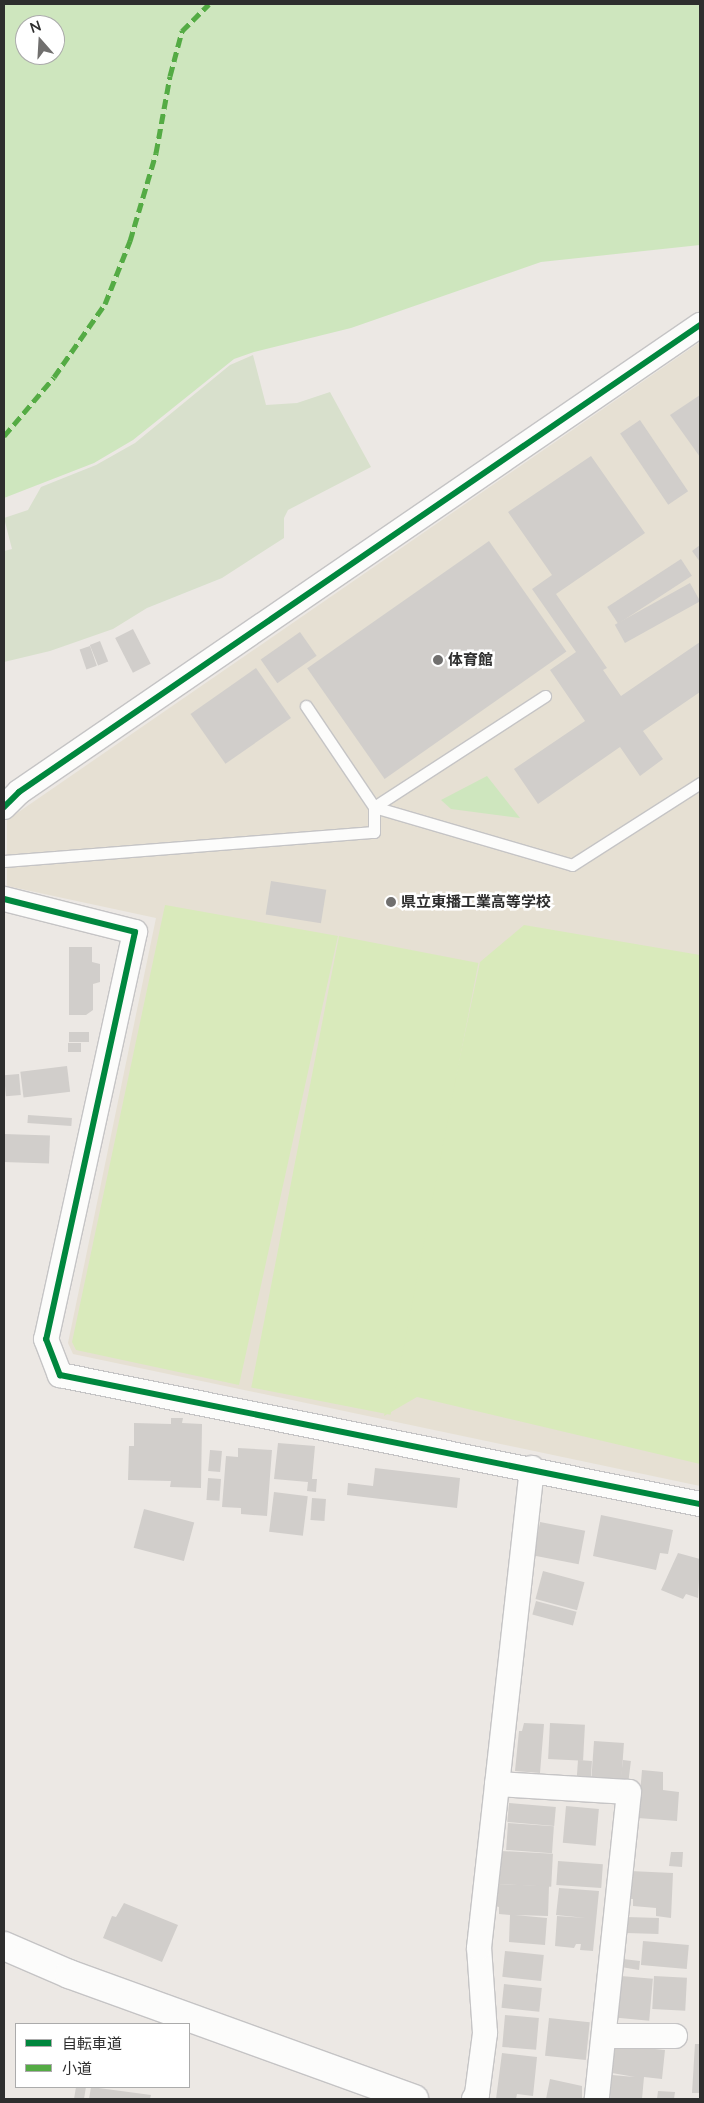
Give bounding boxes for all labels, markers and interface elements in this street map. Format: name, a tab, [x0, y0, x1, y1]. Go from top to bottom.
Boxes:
north arrow	[15, 15, 65, 65]
text: N	[27, 16, 43, 36]
place label: 体育館	[448, 651, 493, 669]
marker: 体育館	[432, 654, 444, 666]
place label: 県立東播工業高等学校	[401, 893, 551, 911]
marker: 県立東播工業高等学校	[385, 896, 397, 908]
legend	[15, 2023, 190, 2088]
text: 自転車道	[62, 2034, 122, 2052]
text: 小道	[62, 2059, 92, 2077]

